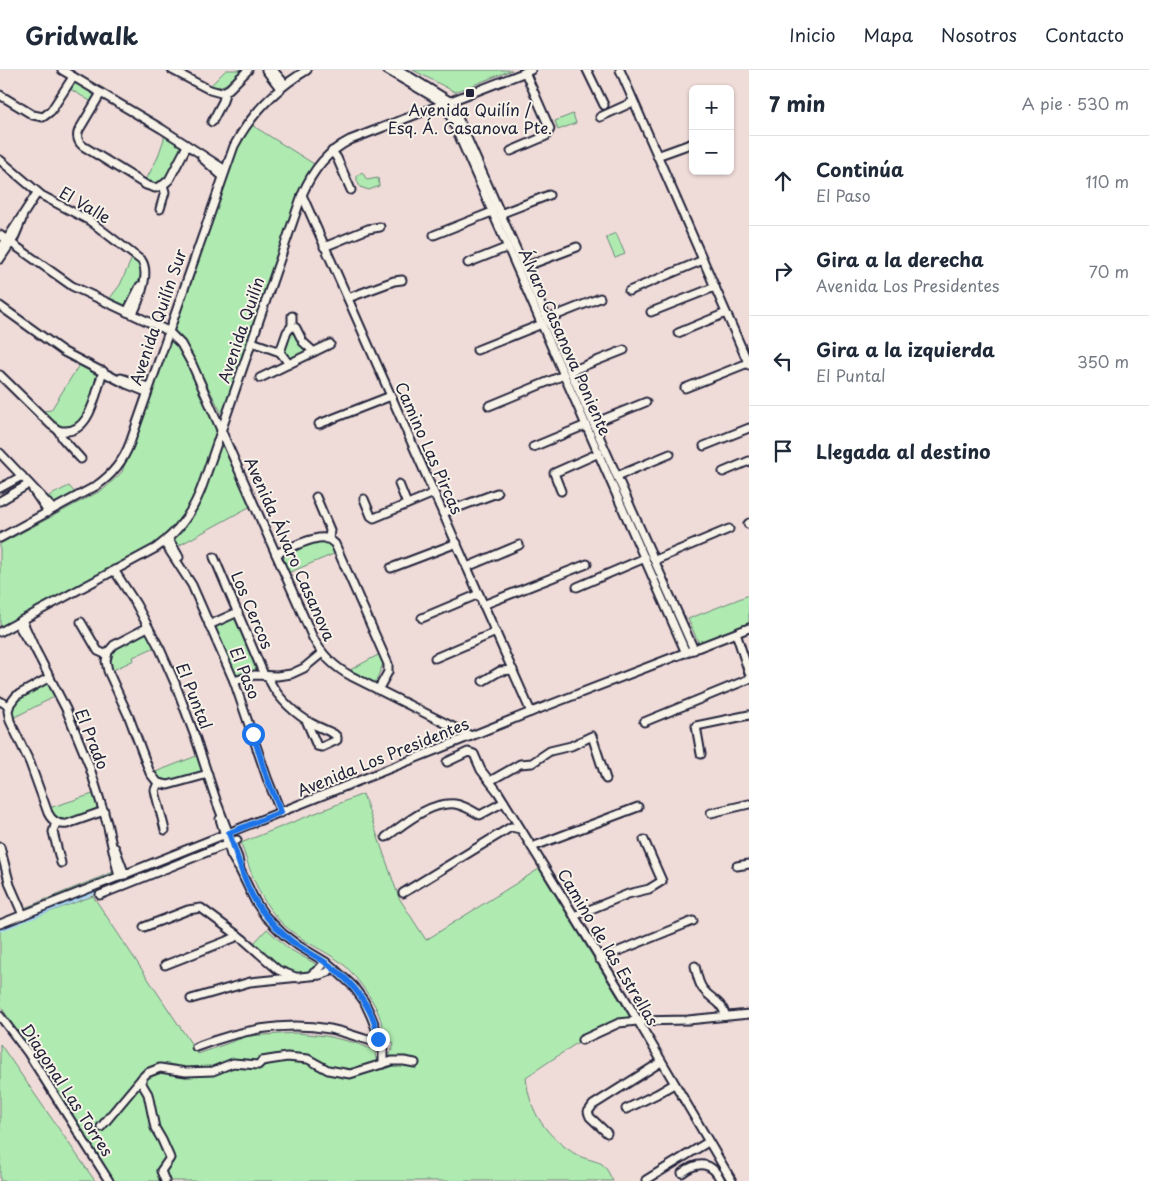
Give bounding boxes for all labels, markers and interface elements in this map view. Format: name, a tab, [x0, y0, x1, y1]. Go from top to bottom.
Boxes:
text: Gridwalk	[25, 17, 138, 53]
text: Inicio	[789, 21, 836, 48]
text: Mapa	[864, 21, 913, 48]
text: Nosotros	[941, 21, 1017, 48]
text: Contacto	[1045, 21, 1124, 48]
map controls	[689, 85, 734, 175]
button: +	[689, 85, 734, 130]
marker: Avenida Quilín / Esq. Á. Casanova Pte.	[464, 87, 476, 99]
text: 7 min	[769, 87, 825, 119]
text: A pie · 530 m	[1022, 91, 1129, 115]
place label: Avenida Quilín / Esq. Á. Casanova Pte.	[388, 97, 552, 139]
button: −	[689, 130, 734, 175]
text: Continúa	[816, 155, 904, 183]
icon: ahead	[769, 167, 797, 195]
text: 110 m	[1086, 169, 1129, 193]
street label: El Valle	[55, 180, 116, 229]
text: El Paso	[816, 183, 871, 207]
street label: Álvaro Casanova Poniente	[514, 244, 618, 439]
street label: Avenida Quilín Sur	[122, 245, 192, 388]
text: Gira a la derecha	[816, 245, 984, 273]
icon: right	[769, 257, 797, 285]
text: 70 m	[1089, 259, 1129, 283]
street label: Avenida Quilín	[211, 273, 269, 386]
text: Avenida Los Presidentes	[816, 273, 999, 297]
text: Gira a la izquierda	[816, 335, 995, 363]
icon: left	[769, 347, 797, 375]
text: 350 m	[1077, 349, 1129, 373]
text: El Puntal	[816, 363, 886, 387]
street label: Camino Las Pircas	[390, 377, 470, 518]
icon: arrive	[769, 437, 797, 465]
text: Llegada al destino	[816, 437, 990, 465]
street label: Avenida Álvaro Casanova	[239, 453, 342, 645]
street label: Los Cercos	[226, 567, 280, 652]
street label: El Paso	[225, 643, 267, 703]
street label: El Puntal	[171, 659, 219, 732]
street label: El Prado	[70, 705, 116, 773]
street label: Avenida Los Presidentes	[293, 711, 472, 802]
route start	[242, 723, 265, 746]
street label: Camino de las Estrellas	[552, 863, 665, 1030]
street label: Diagonal Las Torres	[16, 1018, 120, 1161]
route end	[367, 1028, 390, 1051]

